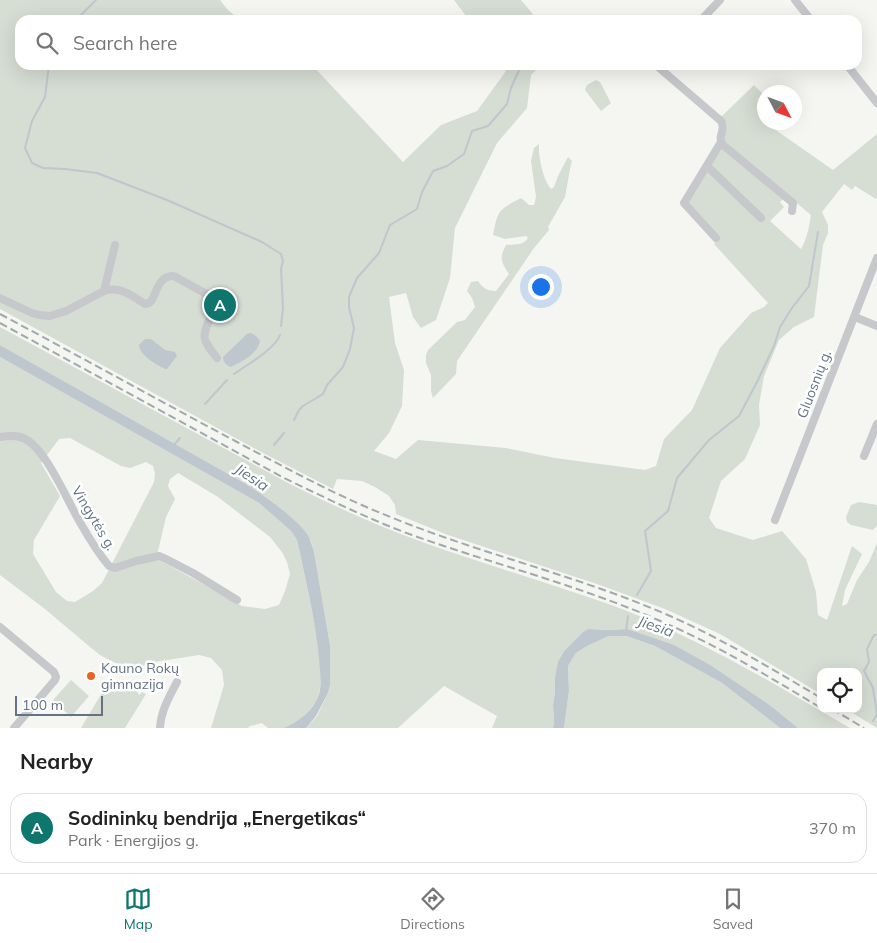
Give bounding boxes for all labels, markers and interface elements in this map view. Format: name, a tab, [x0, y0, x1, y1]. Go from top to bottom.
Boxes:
search box	[15, 15, 862, 70]
icon: search	[33, 29, 61, 57]
text: Search here	[73, 31, 177, 55]
north arrow	[757, 85, 802, 130]
your location	[528, 274, 554, 300]
pin: A	[204, 286, 236, 324]
street label: Gluosnių g.	[793, 347, 835, 421]
water label: Jiesia	[230, 458, 273, 495]
street label: Vingytės g.	[68, 483, 120, 553]
water label: Jiesia	[634, 610, 676, 641]
place label: Kauno Rokų gimnazija	[101, 659, 179, 693]
map controls	[817, 668, 862, 713]
button: locate	[817, 668, 862, 713]
marker: Kauno Rokų gimnazija	[85, 670, 97, 682]
scale bar	[15, 693, 102, 716]
text: 100 m	[22, 696, 63, 714]
text: Nearby	[20, 748, 93, 774]
text: Sodininkų bendrija „Energetikas“	[68, 806, 366, 830]
text: A	[31, 818, 43, 838]
text: 370 m	[809, 818, 856, 838]
text: Park · Energijos g.	[68, 830, 199, 850]
tab: Map	[124, 885, 153, 933]
tab: Directions	[400, 885, 465, 933]
tab: Saved	[713, 885, 753, 933]

